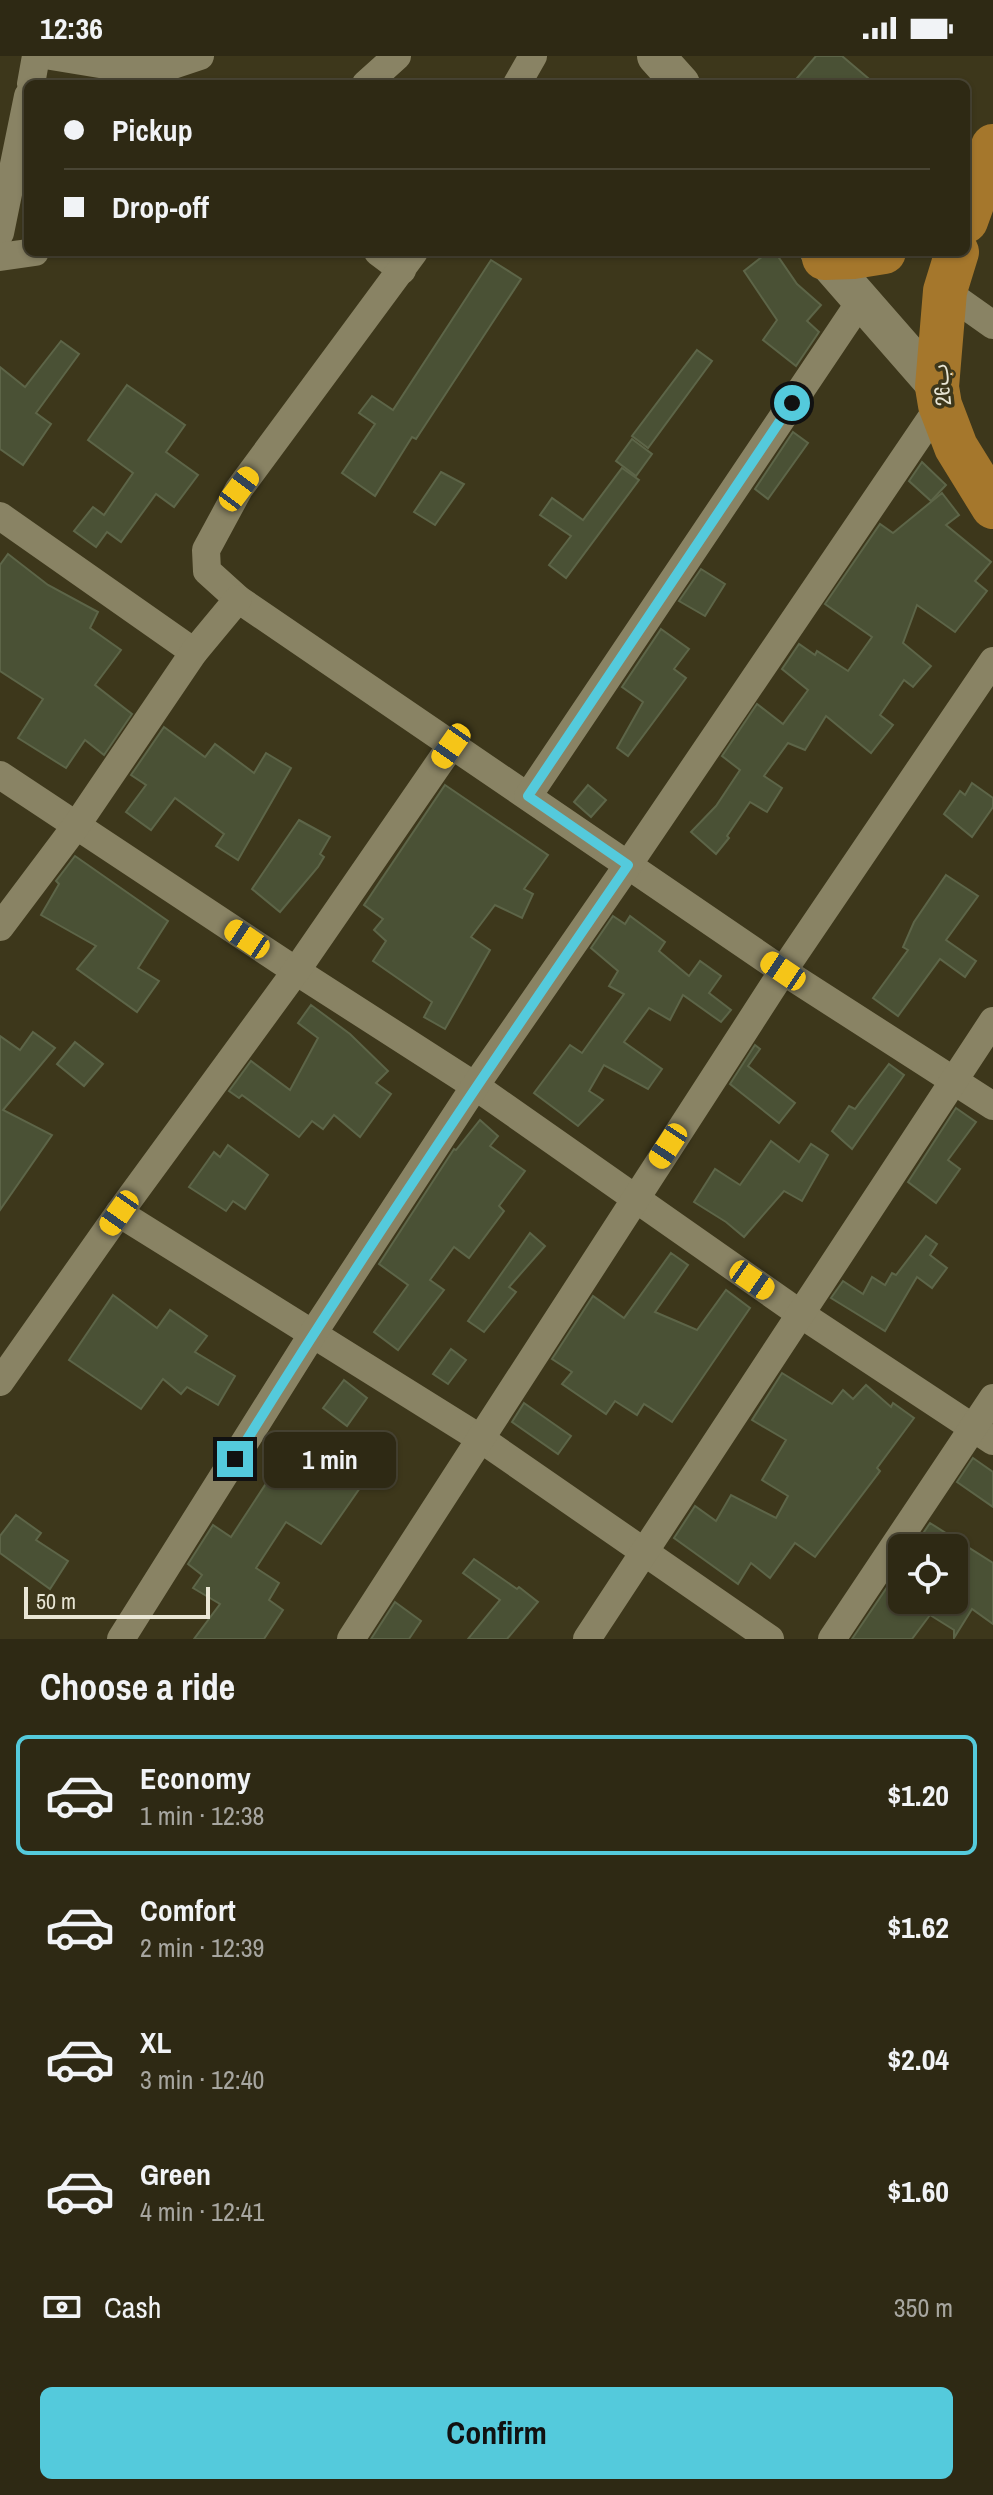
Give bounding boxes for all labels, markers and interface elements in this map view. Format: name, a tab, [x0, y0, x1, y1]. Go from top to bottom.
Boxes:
text: 12:36	[40, 8, 103, 48]
text: Pickup	[112, 110, 193, 150]
text: Drop-off	[112, 187, 209, 227]
street label: 26ب	[924, 363, 958, 407]
route start	[774, 385, 810, 421]
car	[215, 463, 263, 515]
car	[427, 719, 475, 773]
car	[220, 916, 274, 962]
car	[756, 948, 810, 994]
car	[645, 1119, 691, 1173]
car	[95, 1186, 143, 1240]
car	[725, 1256, 779, 1304]
callout: 1 min	[263, 1431, 395, 1487]
route end	[217, 1441, 253, 1477]
text: 1 min	[302, 1442, 358, 1477]
map controls	[888, 1534, 968, 1614]
button: locate	[888, 1534, 968, 1614]
scale bar	[24, 1583, 210, 1619]
text: 50 m	[36, 1586, 76, 1616]
text: Choose a ride	[40, 1663, 235, 1711]
text: Economy	[140, 1758, 251, 1798]
icon: car	[44, 1759, 116, 1831]
text: $1.20	[887, 1775, 949, 1815]
text: 1 min · 12:38	[140, 1798, 264, 1833]
text: Comfort	[140, 1890, 236, 1930]
icon: car	[44, 1891, 116, 1963]
text: $1.62	[887, 1907, 949, 1947]
text: 2 min · 12:39	[140, 1930, 264, 1965]
text: XL	[140, 2022, 171, 2062]
icon: car	[44, 2023, 116, 2095]
text: $2.04	[887, 2039, 949, 2079]
text: 3 min · 12:40	[140, 2062, 264, 2097]
text: Green	[140, 2154, 211, 2194]
icon: car	[44, 2155, 116, 2227]
text: $1.60	[887, 2171, 949, 2211]
text: 4 min · 12:41	[140, 2194, 264, 2229]
icon: cash	[40, 2285, 84, 2329]
text: Cash	[104, 2287, 161, 2327]
text: 350 m	[894, 2290, 953, 2325]
button: Confirm	[40, 2387, 953, 2479]

